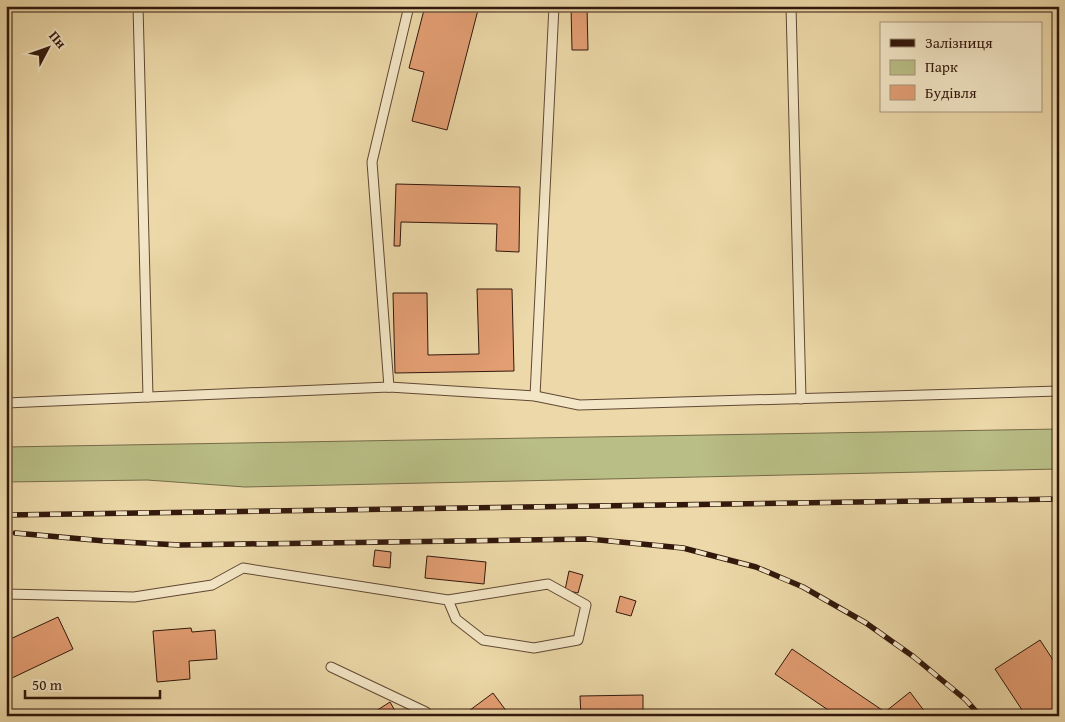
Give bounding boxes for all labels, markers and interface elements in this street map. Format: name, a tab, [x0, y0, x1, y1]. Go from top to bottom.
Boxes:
north arrow	[22, 22, 72, 72]
legend	[880, 22, 1042, 112]
text: Пн	[44, 26, 72, 53]
text: Залізниця	[925, 32, 993, 53]
text: Парк	[925, 56, 958, 77]
text: Будівля	[925, 82, 977, 103]
scale bar	[25, 667, 160, 699]
text: 50 m	[32, 674, 63, 695]

